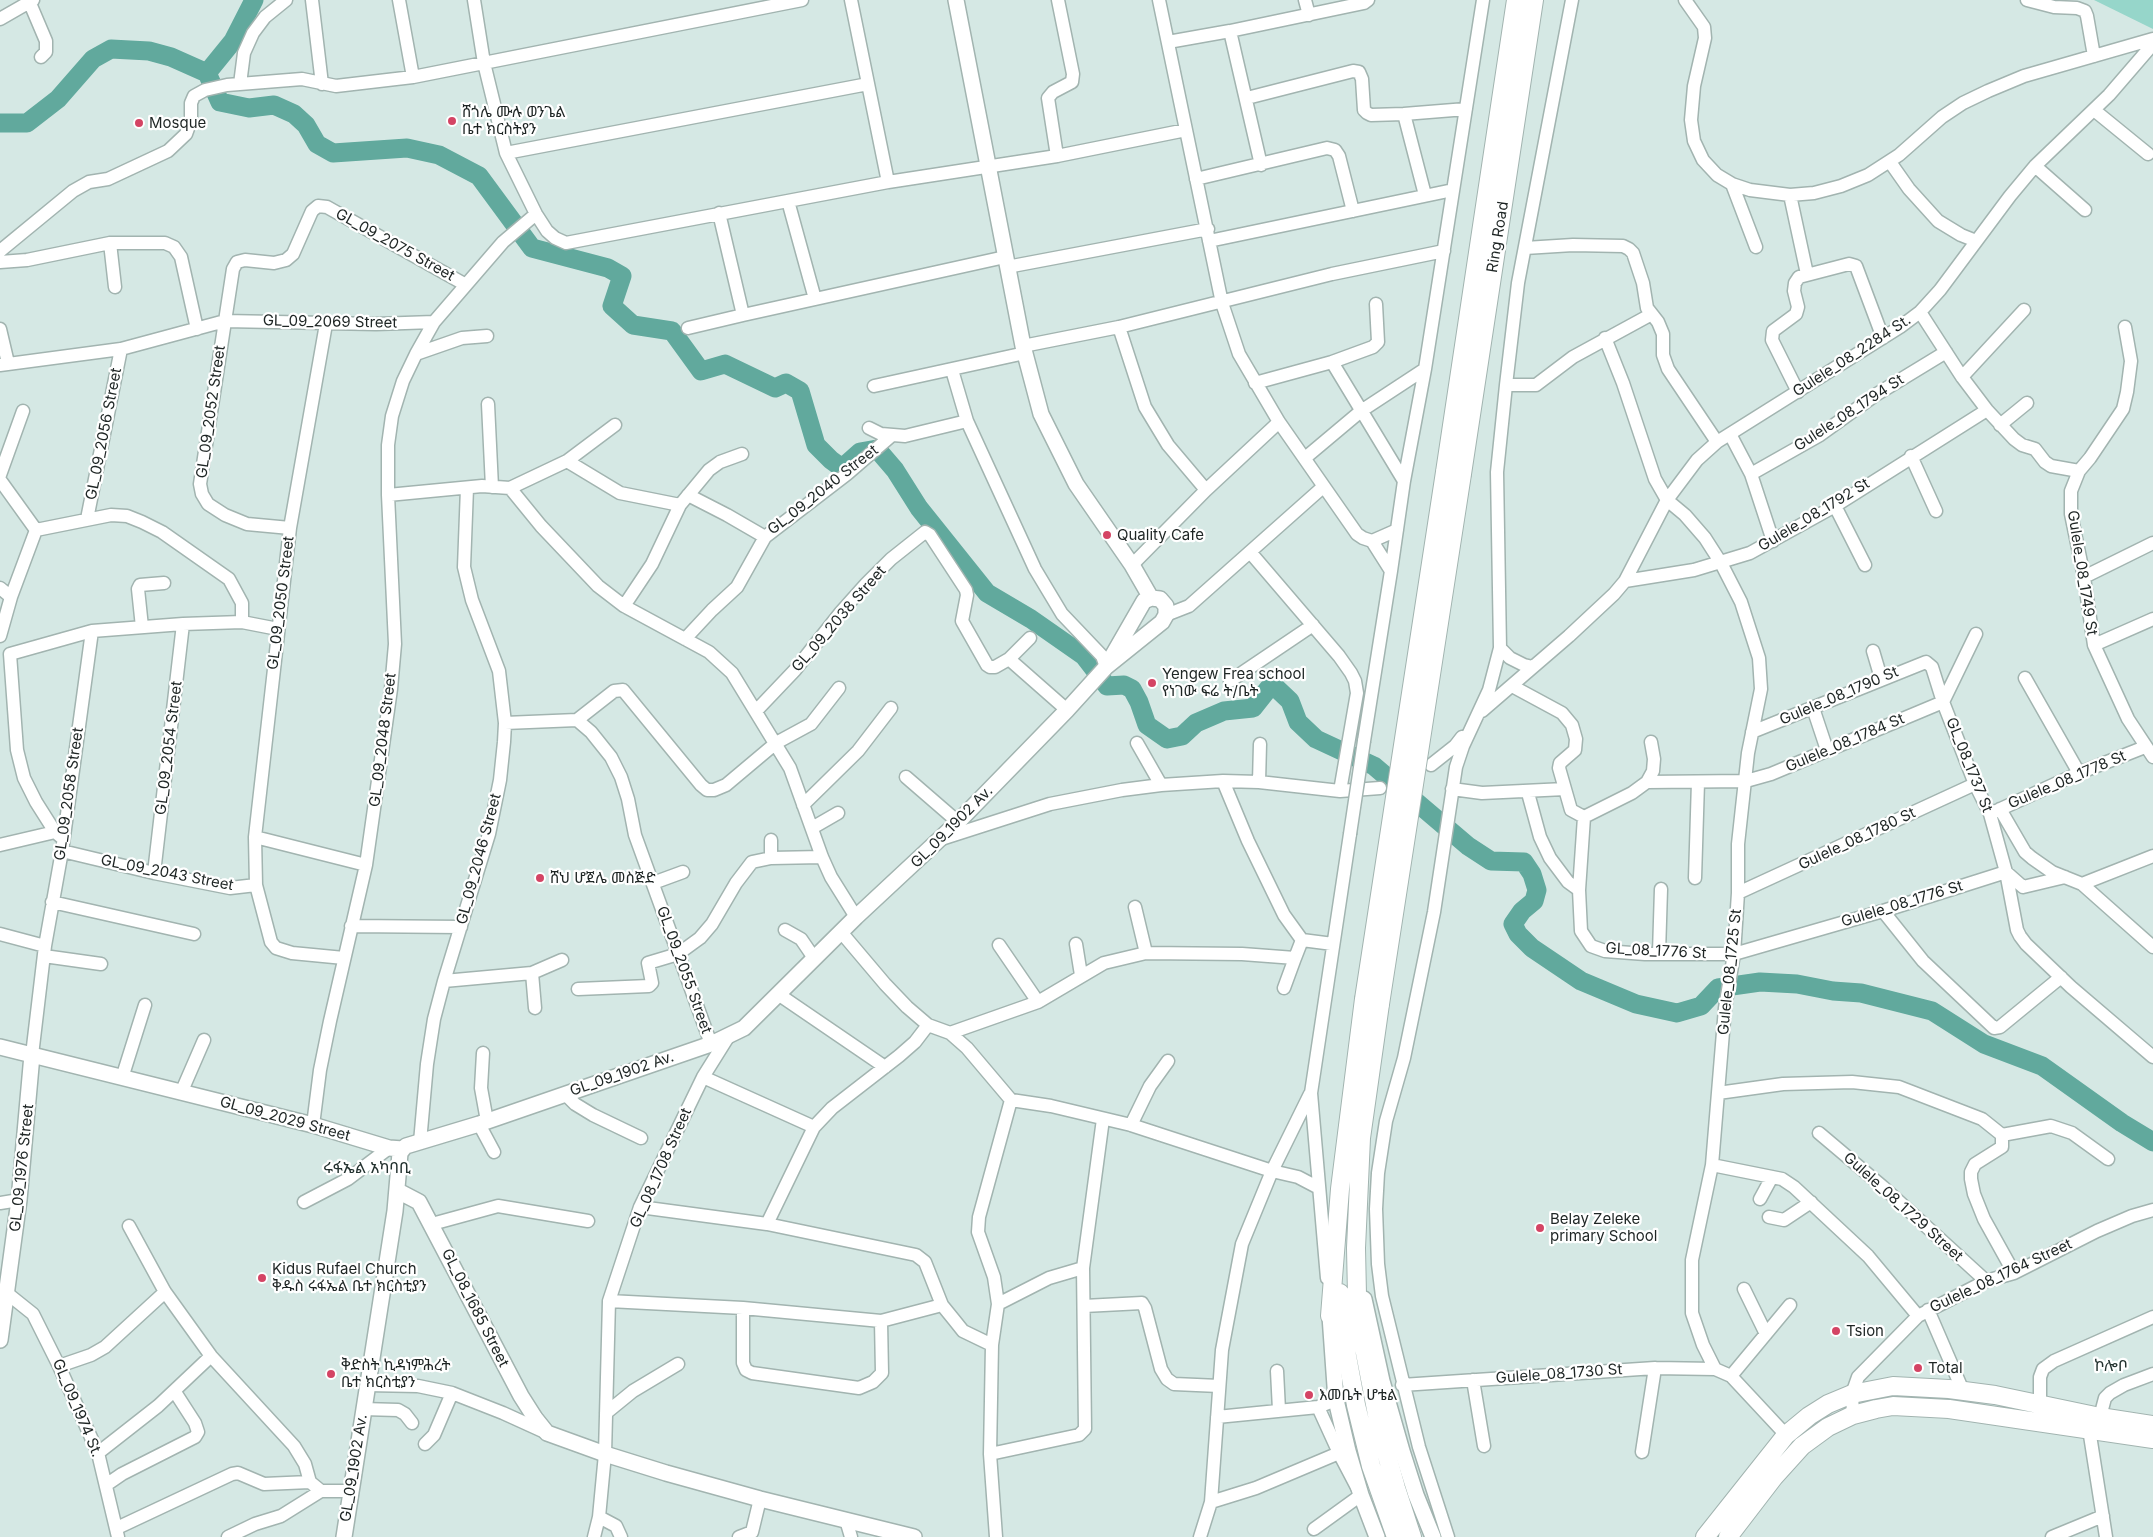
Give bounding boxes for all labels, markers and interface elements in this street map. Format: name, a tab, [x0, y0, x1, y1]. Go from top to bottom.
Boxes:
place label: ሸጎሌ ሙሉ ወንጌል ቤተ ክርስትያን	[462, 103, 565, 138]
place label: Mosque	[149, 114, 206, 132]
marker: ሸጎሌ ሙሉ ወንጌል ቤተ ክርስትያን	[446, 115, 458, 127]
marker: Mosque	[133, 117, 145, 129]
street label: Ring Road	[1483, 200, 1513, 274]
street label: GL_09_2075 Street	[332, 205, 458, 285]
street label: Gulele_08_2284 St.	[1790, 311, 1914, 401]
street label: GL_09_2069 Street	[263, 312, 397, 332]
street label: GL_09_2052 Street	[193, 344, 229, 480]
street label: GL_09_2056 Street	[82, 366, 126, 502]
street label: Gulele_08_1794 St	[1791, 371, 1907, 455]
street label: GL_09_2040 Street	[764, 441, 882, 539]
street label: Gulele_08_1792 St	[1755, 475, 1873, 555]
street label: Gulele_08_1749 St	[2063, 509, 2101, 637]
place label: Quality Cafe	[1117, 526, 1204, 544]
marker: Quality Cafe	[1101, 529, 1113, 541]
street label: GL_09_2050 Street	[264, 535, 298, 671]
street label: GL_09_2038 Street	[788, 562, 890, 676]
street label: Gulele_08_1790 St	[1777, 663, 1901, 729]
place label: Yengew Frea school የነገው ፍሬ ት/ቤት	[1162, 665, 1305, 700]
street label: GL_09_2048 Street	[366, 672, 400, 808]
marker: Yengew Frea school የነገው ፍሬ ት/ቤት	[1146, 677, 1158, 689]
street label: GL_09_2054 Street	[152, 680, 186, 816]
street label: Gulele_08_1784 St	[1783, 710, 1907, 776]
street label: GL_08_1737 St	[1942, 715, 1996, 815]
street label: GL_09_2058 Street	[51, 726, 87, 862]
street label: Gulele_08_1778 St	[2005, 747, 2129, 813]
street label: GL_09_1902 Av.	[907, 782, 997, 872]
street label: GL_09_2046 Street	[453, 792, 505, 926]
street label: Gulele_08_1780 St	[1796, 804, 1918, 874]
street label: GL_09_2043 Street	[99, 851, 235, 895]
place label: ሸህ ሆጀሌ መስጅድ	[550, 869, 656, 887]
marker: ሸህ ሆጀሌ መስጅድ	[534, 872, 546, 884]
street label: Gulele_08_1776 St	[1839, 877, 1965, 931]
street label: GL_09_2055 Street	[653, 904, 715, 1036]
street label: Gulele_08_1725 St	[1714, 908, 1746, 1036]
street label: GL_08_1776 St	[1605, 939, 1707, 963]
street label: GL_09_1902 Av.	[568, 1048, 676, 1100]
street label: GL_09_2029 Street	[218, 1093, 352, 1145]
street label: GL_09_1976 Street	[6, 1103, 38, 1233]
street label: GL_08_1708 Street	[626, 1105, 696, 1231]
street label: Gulele_08_1729 Street	[1840, 1149, 1966, 1265]
district label: ሩፋኤል አካባቢ	[323, 1158, 411, 1178]
place label: Belay Zeleke primary School	[1550, 1210, 1657, 1245]
marker: Belay Zeleke primary School	[1534, 1222, 1546, 1234]
street label: Gulele_08_1764 Street	[1927, 1235, 2075, 1317]
street label: GL_08_1685 Street	[437, 1246, 513, 1370]
place label: Kidus Rufael Church ቅዱስ ሩፋኤል ቤተ ክርስቲያን	[272, 1260, 427, 1295]
marker: Kidus Rufael Church ቅዱስ ሩፋኤል ቤተ ክርስቲያን	[256, 1272, 268, 1284]
place label: Tsion	[1846, 1322, 1884, 1340]
marker: Tsion	[1830, 1325, 1842, 1337]
street label: GL_09_1974 St.	[48, 1356, 106, 1460]
place label: ቅድስት ኪዳነምሕረት ቤተ ክርስቲያን	[341, 1356, 451, 1391]
district label: ኮሎቦ	[2094, 1356, 2128, 1376]
place label: Total	[1928, 1359, 1963, 1377]
street label: Gulele_08_1730 St	[1495, 1361, 1623, 1387]
marker: Total	[1912, 1362, 1924, 1374]
marker: ቅድስት ኪዳነምሕረት ቤተ ክርስቲያን	[325, 1368, 337, 1380]
place label: እመቤት ሆቴል	[1319, 1386, 1397, 1404]
marker: እመቤት ሆቴል	[1303, 1389, 1315, 1401]
street label: GL_09_1902 Av.	[337, 1413, 371, 1523]

